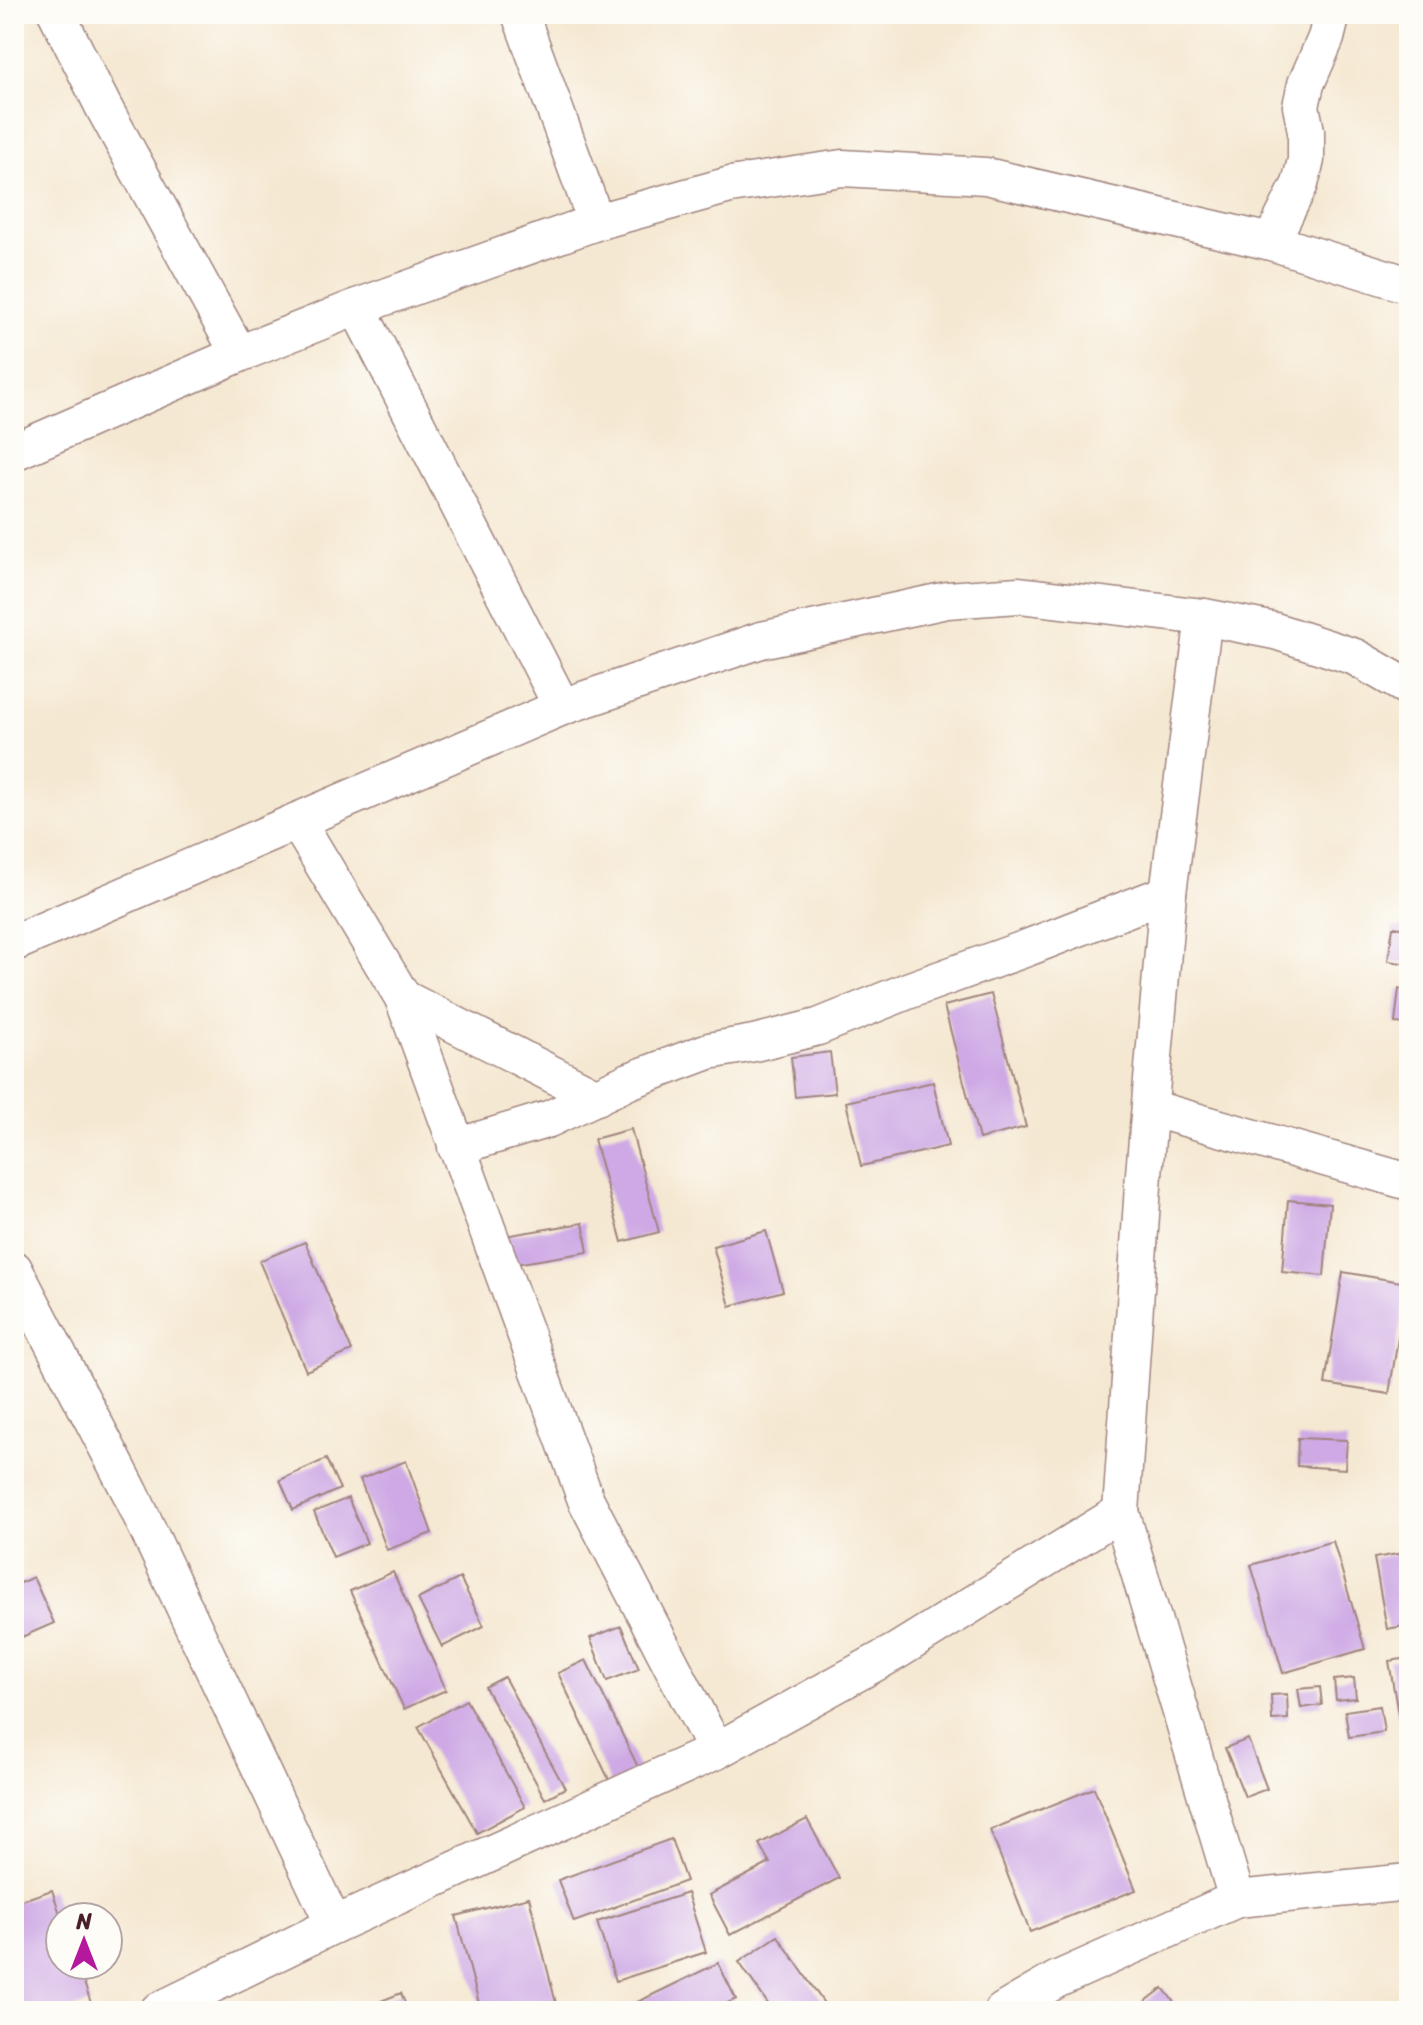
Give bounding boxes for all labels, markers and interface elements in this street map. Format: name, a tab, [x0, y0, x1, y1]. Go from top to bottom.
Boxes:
north arrow	[44, 1901, 124, 1981]
text: N	[75, 1902, 92, 1941]

